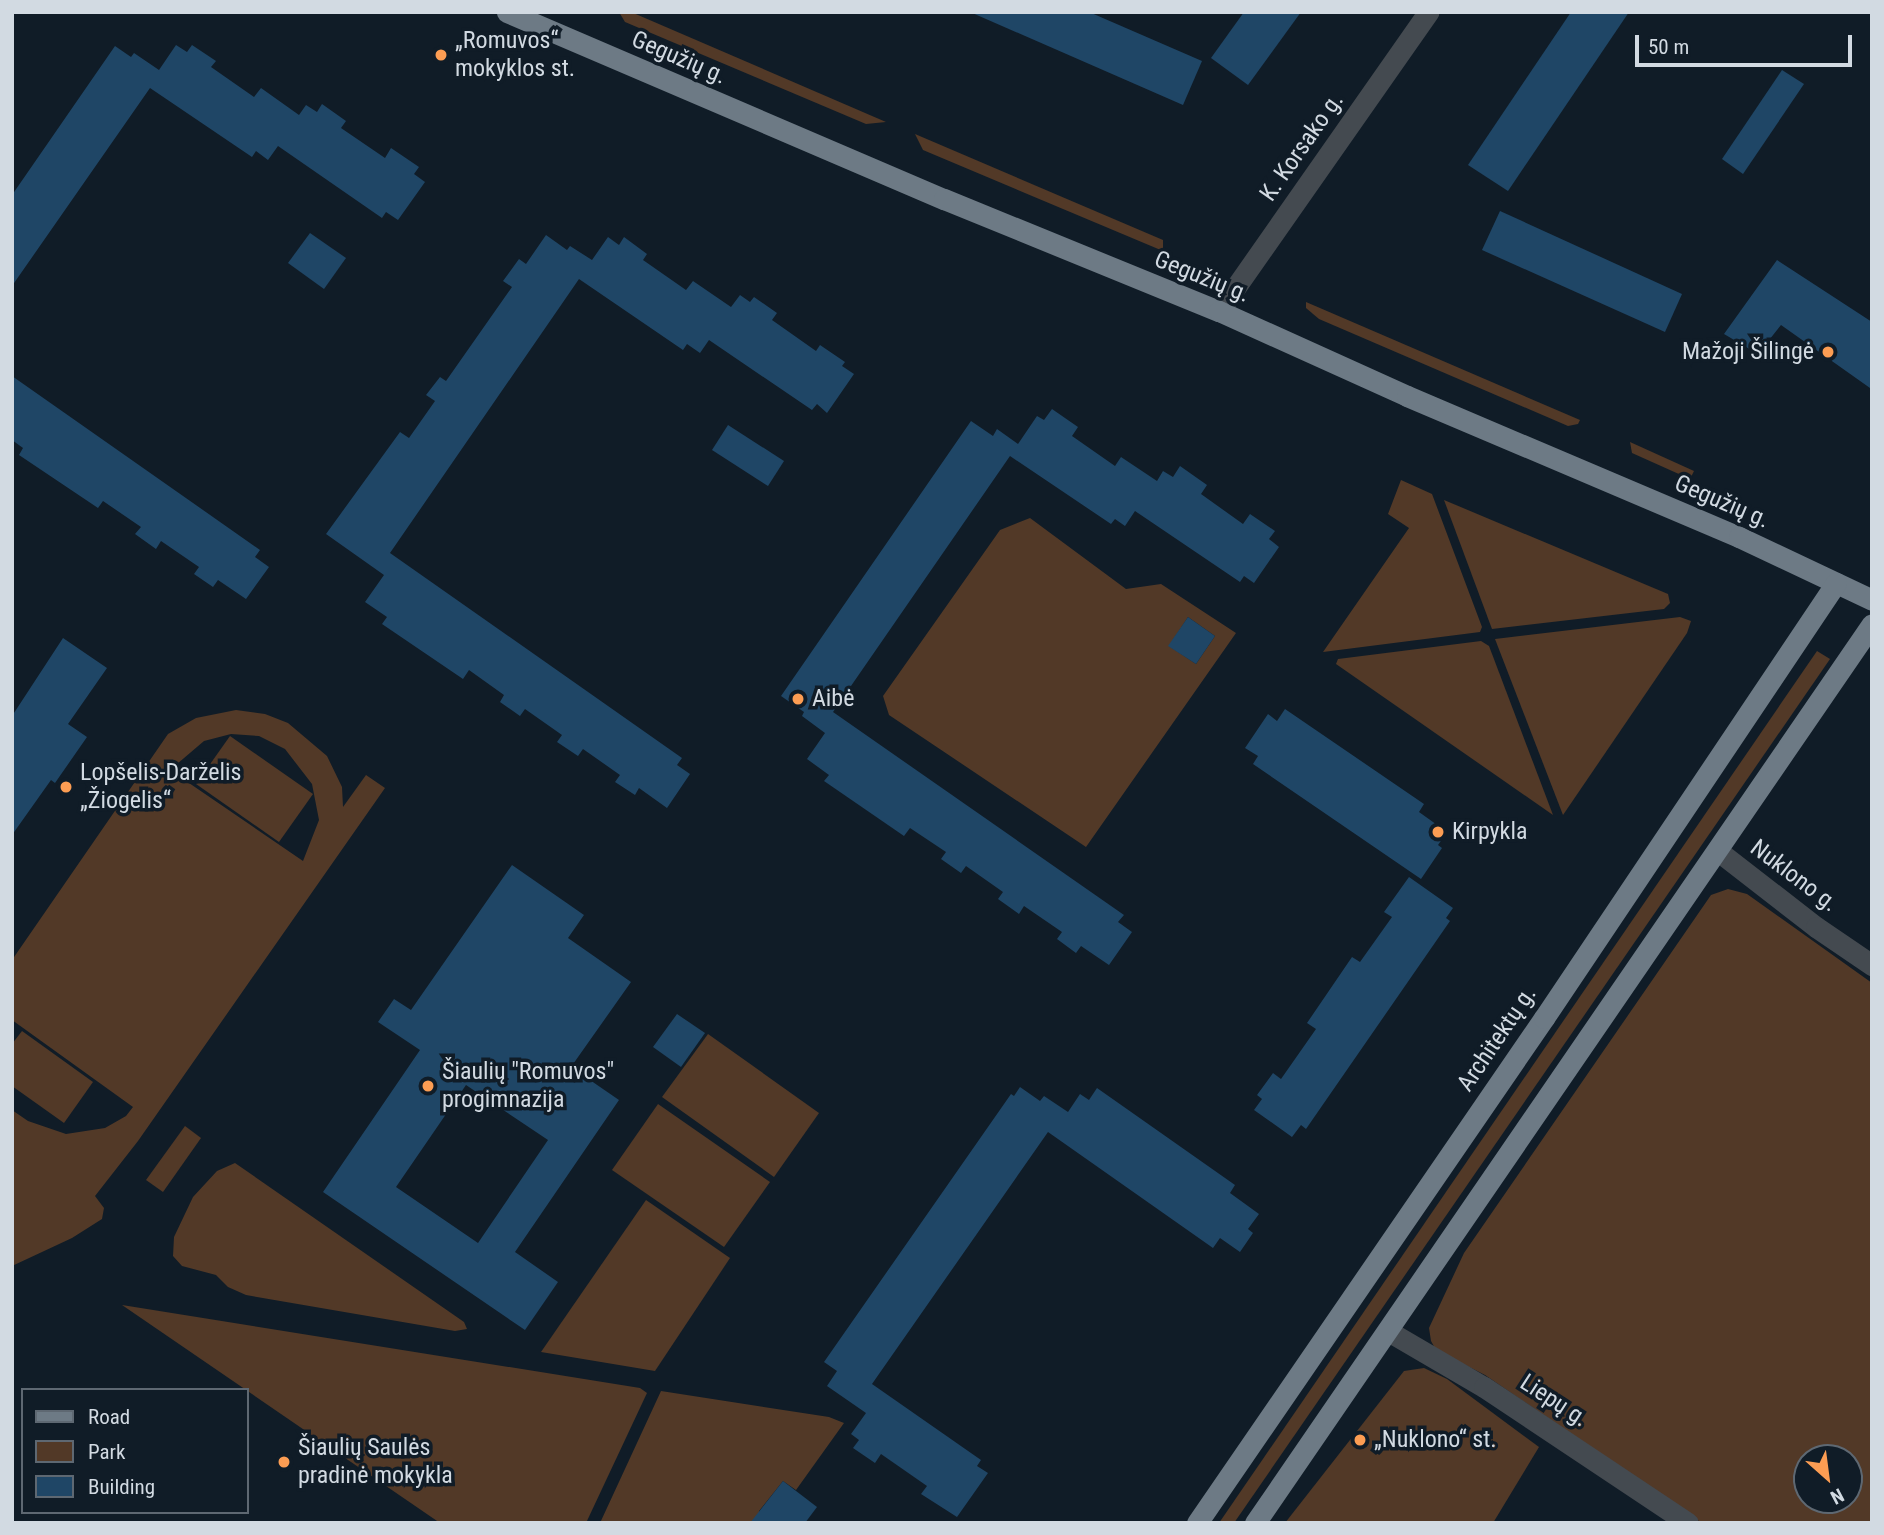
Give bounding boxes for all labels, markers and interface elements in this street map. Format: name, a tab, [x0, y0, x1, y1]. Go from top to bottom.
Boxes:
scale bar	[1639, 21, 1856, 65]
street label: Gegužių g.	[627, 25, 731, 91]
place label: „Romuvos“ mokyklos st.	[455, 27, 575, 83]
text: 50 m	[1648, 35, 1689, 59]
marker: „Romuvos“ mokyklos st.	[433, 47, 449, 63]
street label: K. Korsako g.	[1254, 87, 1350, 207]
street label: Gegužių g.	[1150, 245, 1254, 309]
place label: Mažoji Šilingė	[1682, 338, 1814, 366]
marker: Mažoji Šilingė	[1820, 344, 1836, 360]
street label: Gegužių g.	[1670, 469, 1774, 535]
place label: Aibė	[812, 685, 854, 713]
marker: Aibė	[790, 691, 806, 707]
place label: Lopšelis-Darželis „Žiogelis“	[80, 759, 241, 815]
marker: Lopšelis-Darželis „Žiogelis“	[58, 779, 74, 795]
place label: Kirpykla	[1452, 818, 1527, 846]
marker: Kirpykla	[1430, 824, 1446, 840]
street label: Nuklono g.	[1745, 834, 1843, 918]
street label: Architektų g.	[1451, 981, 1543, 1097]
place label: Šiaulių "Romuvos" progimnazija	[442, 1058, 614, 1114]
marker: Šiaulių "Romuvos" progimnazija	[420, 1078, 436, 1094]
street label: Liepų g.	[1515, 1368, 1593, 1434]
legend	[21, 1388, 248, 1514]
text: Road	[88, 1405, 130, 1429]
place label: „Nuklono“ st.	[1374, 1426, 1497, 1454]
marker: „Nuklono“ st.	[1352, 1432, 1368, 1448]
place label: Šiaulių Saulės pradinė mokykla	[298, 1434, 453, 1490]
text: Park	[88, 1440, 125, 1464]
north arrow	[1793, 1444, 1863, 1514]
marker: Šiaulių Saulės pradinė mokykla	[276, 1454, 292, 1470]
text: Building	[88, 1475, 155, 1499]
text: N	[1827, 1483, 1848, 1509]

